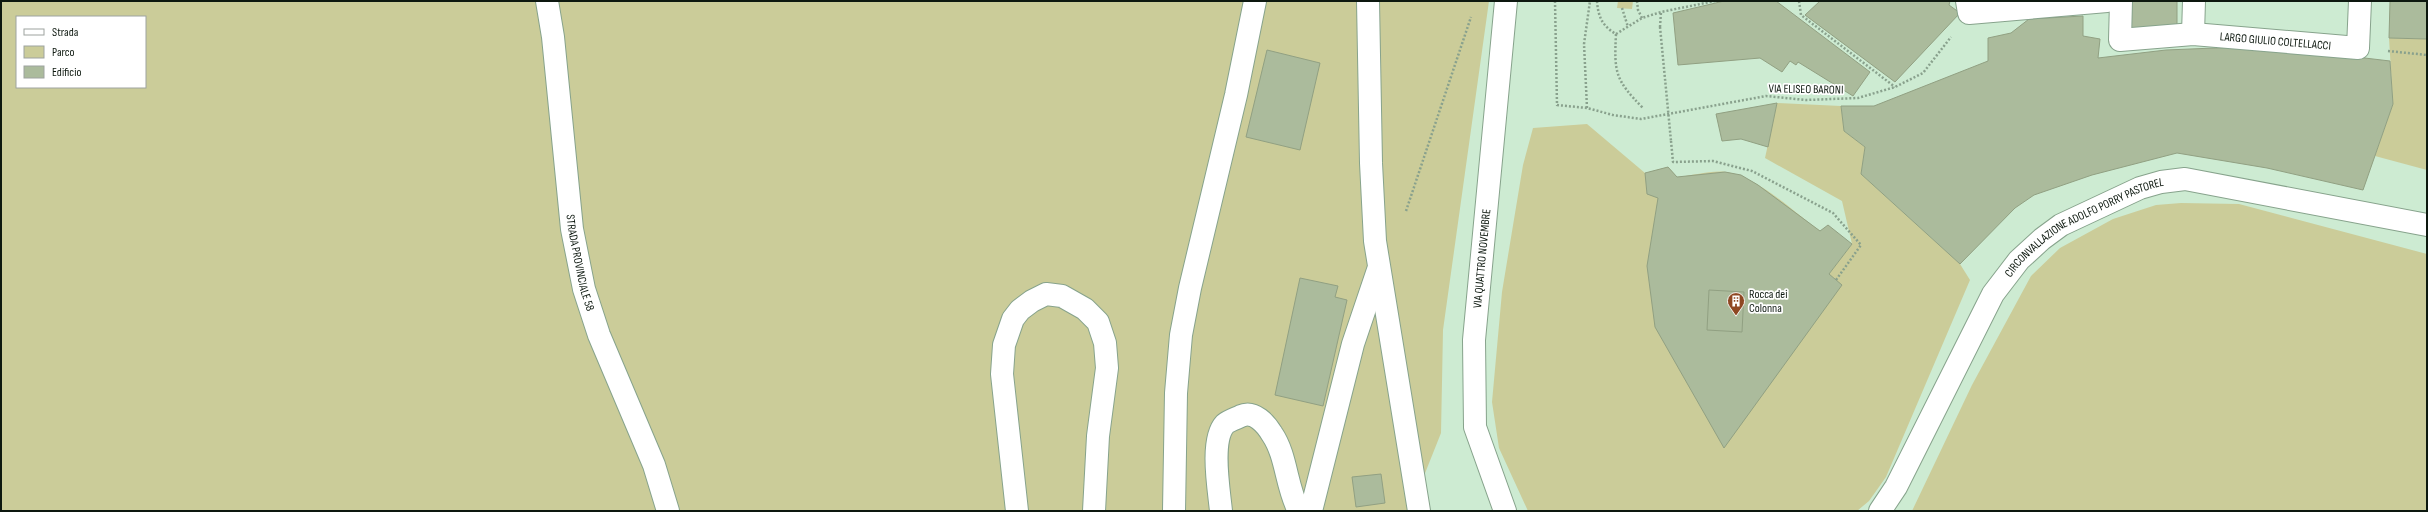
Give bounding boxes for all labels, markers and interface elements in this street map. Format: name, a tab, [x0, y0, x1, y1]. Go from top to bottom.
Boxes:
legend	[16, 16, 146, 88]
text: Strada	[52, 25, 79, 40]
street label: LARGO GIULIO COLTELLACCI	[2219, 29, 2332, 54]
text: Parco	[52, 45, 75, 60]
text: Edificio	[52, 65, 81, 80]
street label: VIA ELISEO BARONI	[1768, 81, 1844, 98]
street label: CIRCONVALLAZIONE ADOLFO PORRY PASTOREL	[2002, 175, 2165, 280]
street label: VIA QUATTRO NOVEMBRE	[1470, 208, 1494, 309]
street label: STRADA PROVINCIALE 58	[563, 214, 598, 313]
place label: Rocca dei Colonna	[1749, 287, 1787, 316]
building icon: Rocca dei Colonna	[1726, 291, 1746, 316]

